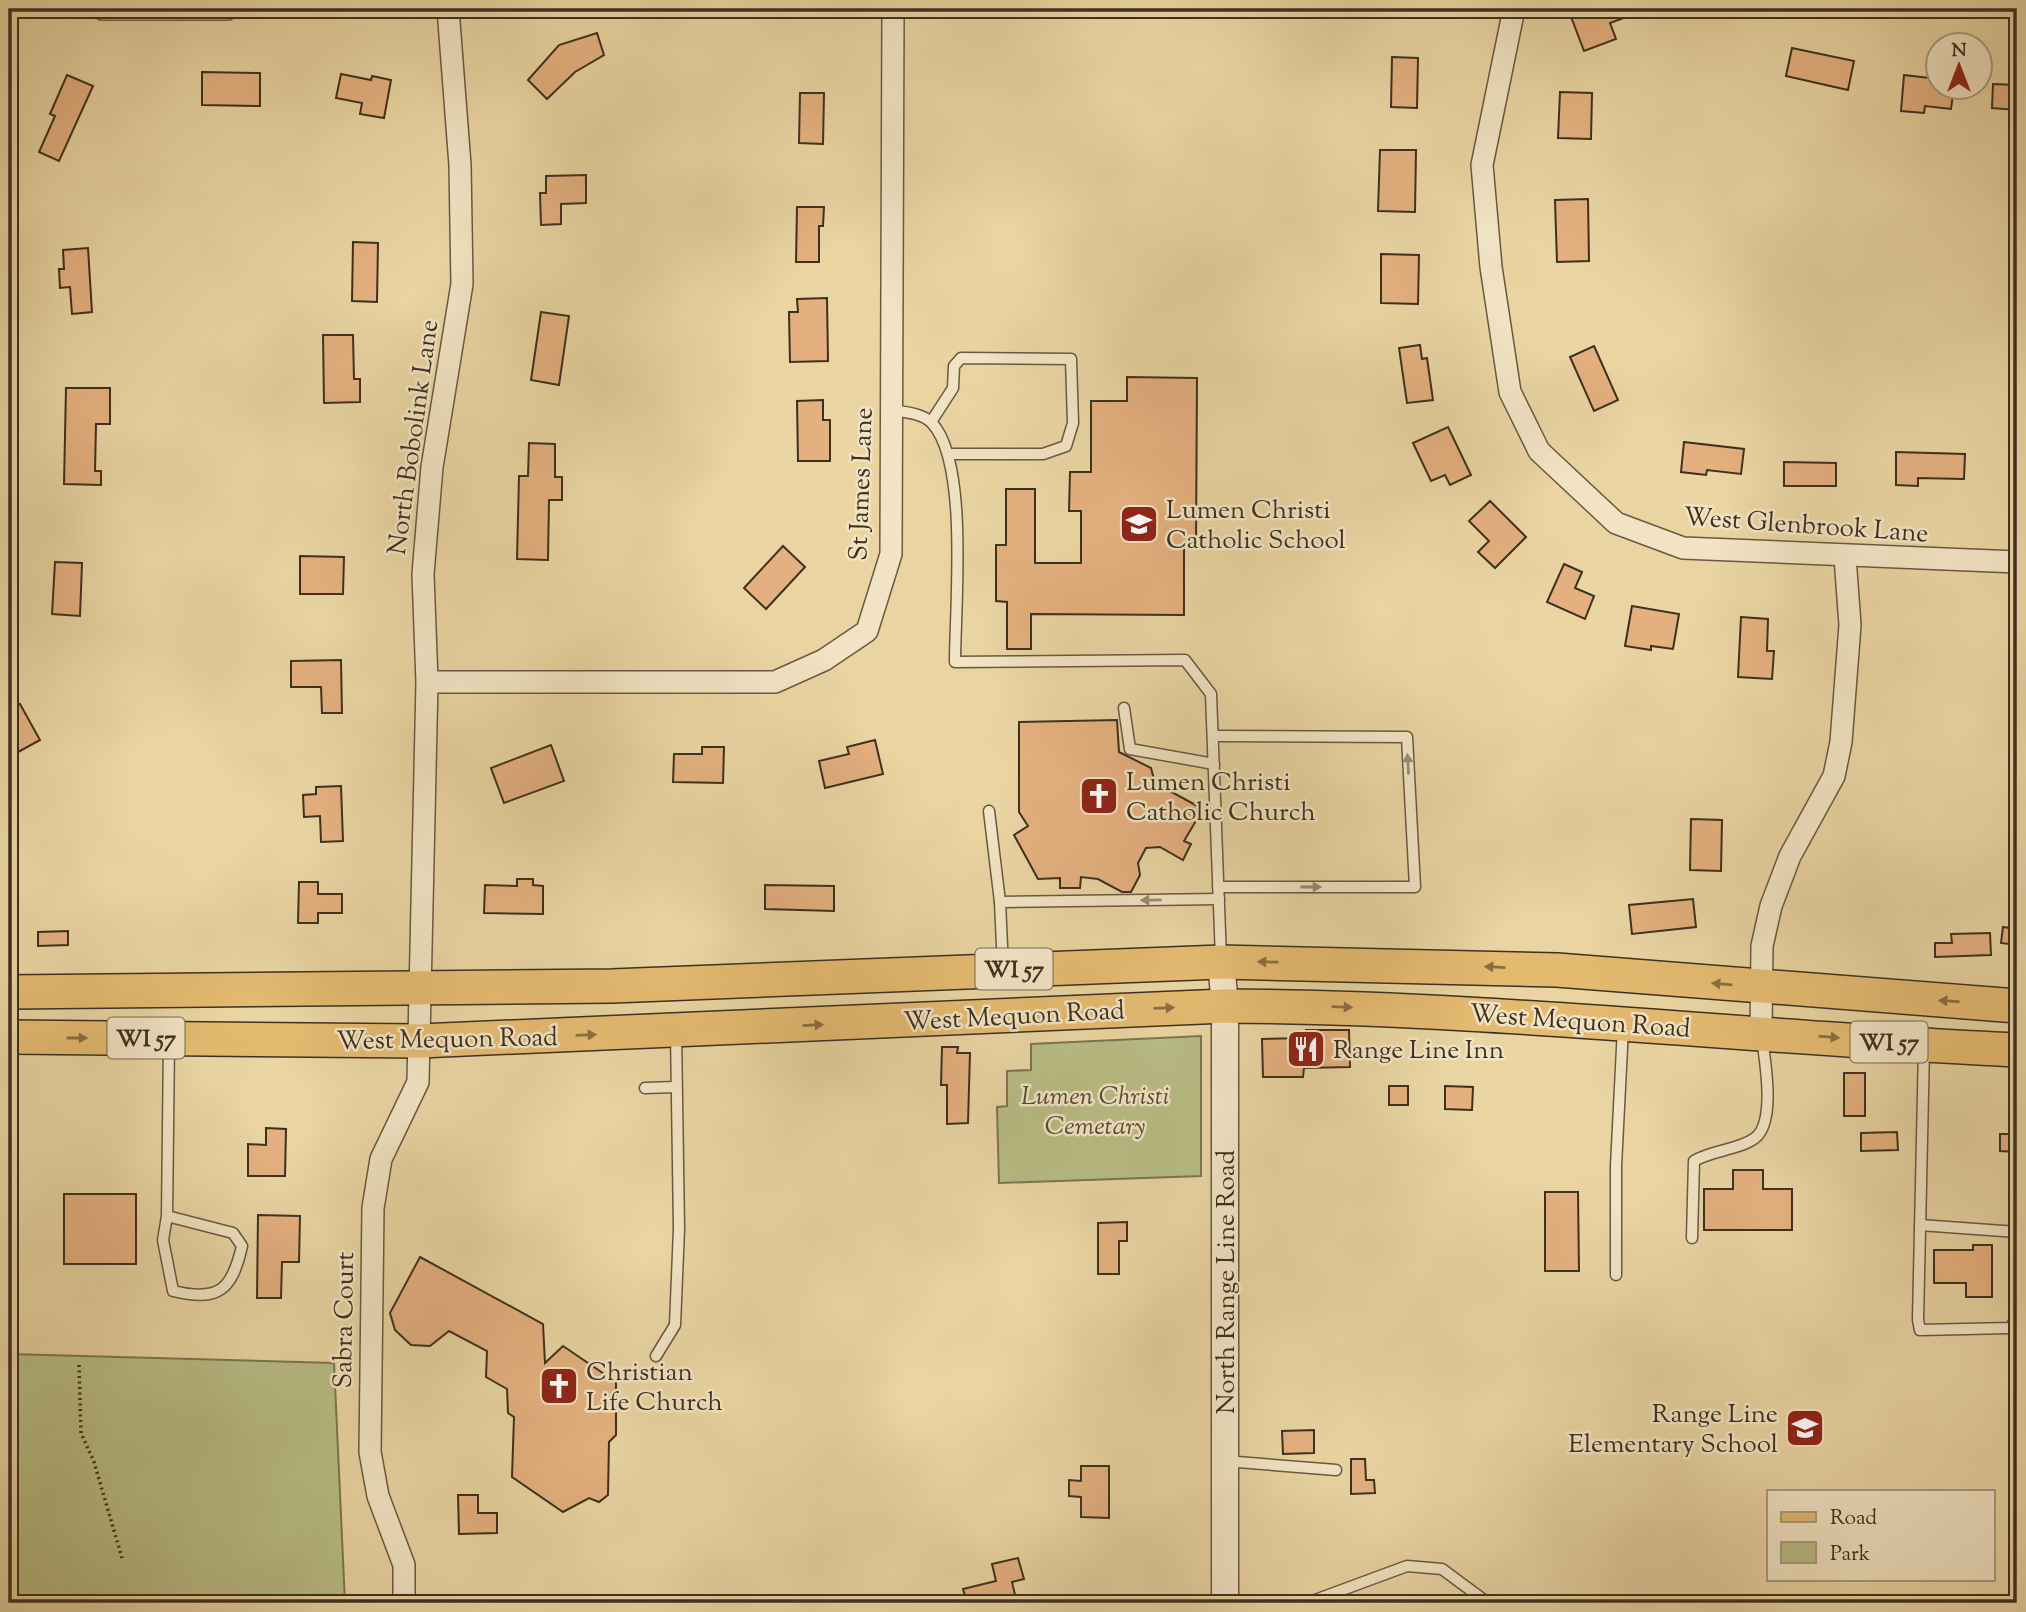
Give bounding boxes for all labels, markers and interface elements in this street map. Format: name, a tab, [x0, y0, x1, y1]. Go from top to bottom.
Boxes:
north arrow	[1924, 32, 1994, 102]
text: N	[1951, 38, 1967, 65]
street label: North Bobolink Lane	[380, 317, 449, 557]
street label: St James Lane	[841, 407, 884, 561]
place label: Lumen Christi Catholic School	[1166, 493, 1346, 560]
street label: West Glenbrook Lane	[1682, 499, 1930, 554]
school or university icon: Lumen Christi Catholic School	[1118, 503, 1160, 545]
one-way arrow	[1402, 753, 1413, 775]
place label: Lumen Christi Catholic Church	[1126, 765, 1316, 832]
church icon: Lumen Christi Catholic Church	[1078, 775, 1120, 817]
one-way arrow	[1300, 881, 1322, 893]
one-way arrow	[1140, 894, 1162, 906]
road number: WI 57	[976, 948, 1052, 989]
one-way arrow	[1257, 957, 1279, 968]
one-way arrow	[1484, 961, 1506, 972]
one-way arrow	[1711, 978, 1733, 989]
street label: West Mequon Road	[903, 993, 1126, 1042]
one-way arrow	[1938, 995, 1960, 1006]
street label: West Mequon Road	[1468, 996, 1692, 1049]
one-way arrow	[1331, 1001, 1353, 1012]
one-way arrow	[1153, 1003, 1175, 1014]
road number: WI 57	[108, 1018, 184, 1058]
one-way arrow	[803, 1019, 825, 1030]
street label: West Mequon Road	[336, 1020, 558, 1061]
road number: WI 57	[1850, 1022, 1927, 1062]
restaurant icon: Range Line Inn	[1285, 1028, 1327, 1070]
one-way arrow	[575, 1030, 597, 1041]
one-way arrow	[66, 1032, 88, 1044]
one-way arrow	[1819, 1032, 1841, 1043]
place label: Range Line Inn	[1333, 1033, 1504, 1070]
park label: Lumen Christi Cemetary	[1021, 1079, 1169, 1146]
street label: North Range Line Road	[1209, 1150, 1246, 1414]
street label: Sabra Court	[326, 1251, 365, 1389]
place label: Christian Life Church	[586, 1355, 723, 1422]
church icon: Christian Life Church	[538, 1365, 580, 1407]
place label: Range Line Elementary School	[1568, 1397, 1778, 1464]
school or university icon: Range Line Elementary School	[1784, 1407, 1826, 1449]
legend	[1767, 1490, 1994, 1580]
text: Road	[1830, 1504, 1877, 1534]
text: Park	[1830, 1540, 1871, 1570]

